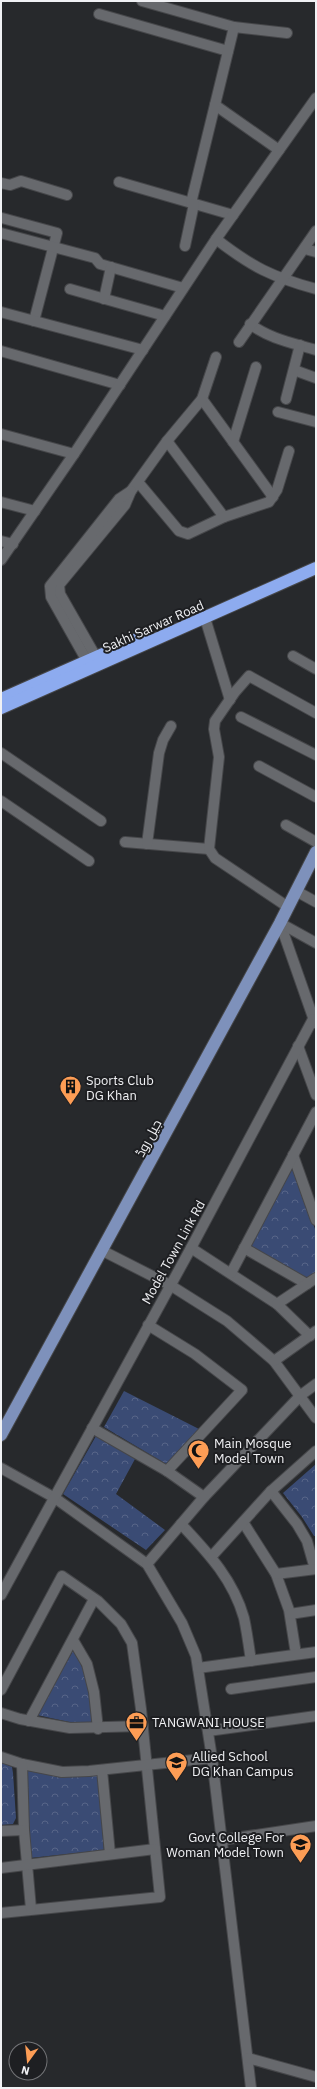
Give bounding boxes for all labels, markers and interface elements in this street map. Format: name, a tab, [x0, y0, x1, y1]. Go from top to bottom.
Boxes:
street label: Sakhi Sarwar Road	[100, 597, 206, 656]
place label: Sports Club DG Khan	[86, 1072, 154, 1104]
building icon: Sports Club DG Khan	[58, 1074, 84, 1107]
street label: جیل روڈ	[132, 1117, 165, 1160]
street label: Model Town Link Rd	[138, 1197, 209, 1307]
place label: Main Mosque Model Town	[214, 1435, 291, 1467]
mosque icon: Main Mosque Model Town	[186, 1437, 212, 1470]
office icon: TANGWANI HOUSE	[124, 1709, 150, 1742]
place label: TANGWANI HOUSE	[152, 1714, 265, 1731]
place label: Allied School DG Khan Campus	[192, 1748, 293, 1780]
school or university icon: Allied School DG Khan Campus	[164, 1750, 190, 1783]
place label: Govt College For Woman Model Town	[166, 1829, 284, 1861]
school or university icon: Govt College For Woman Model Town	[287, 1831, 313, 1864]
north arrow	[8, 2041, 48, 2081]
text: N	[20, 2063, 31, 2078]

